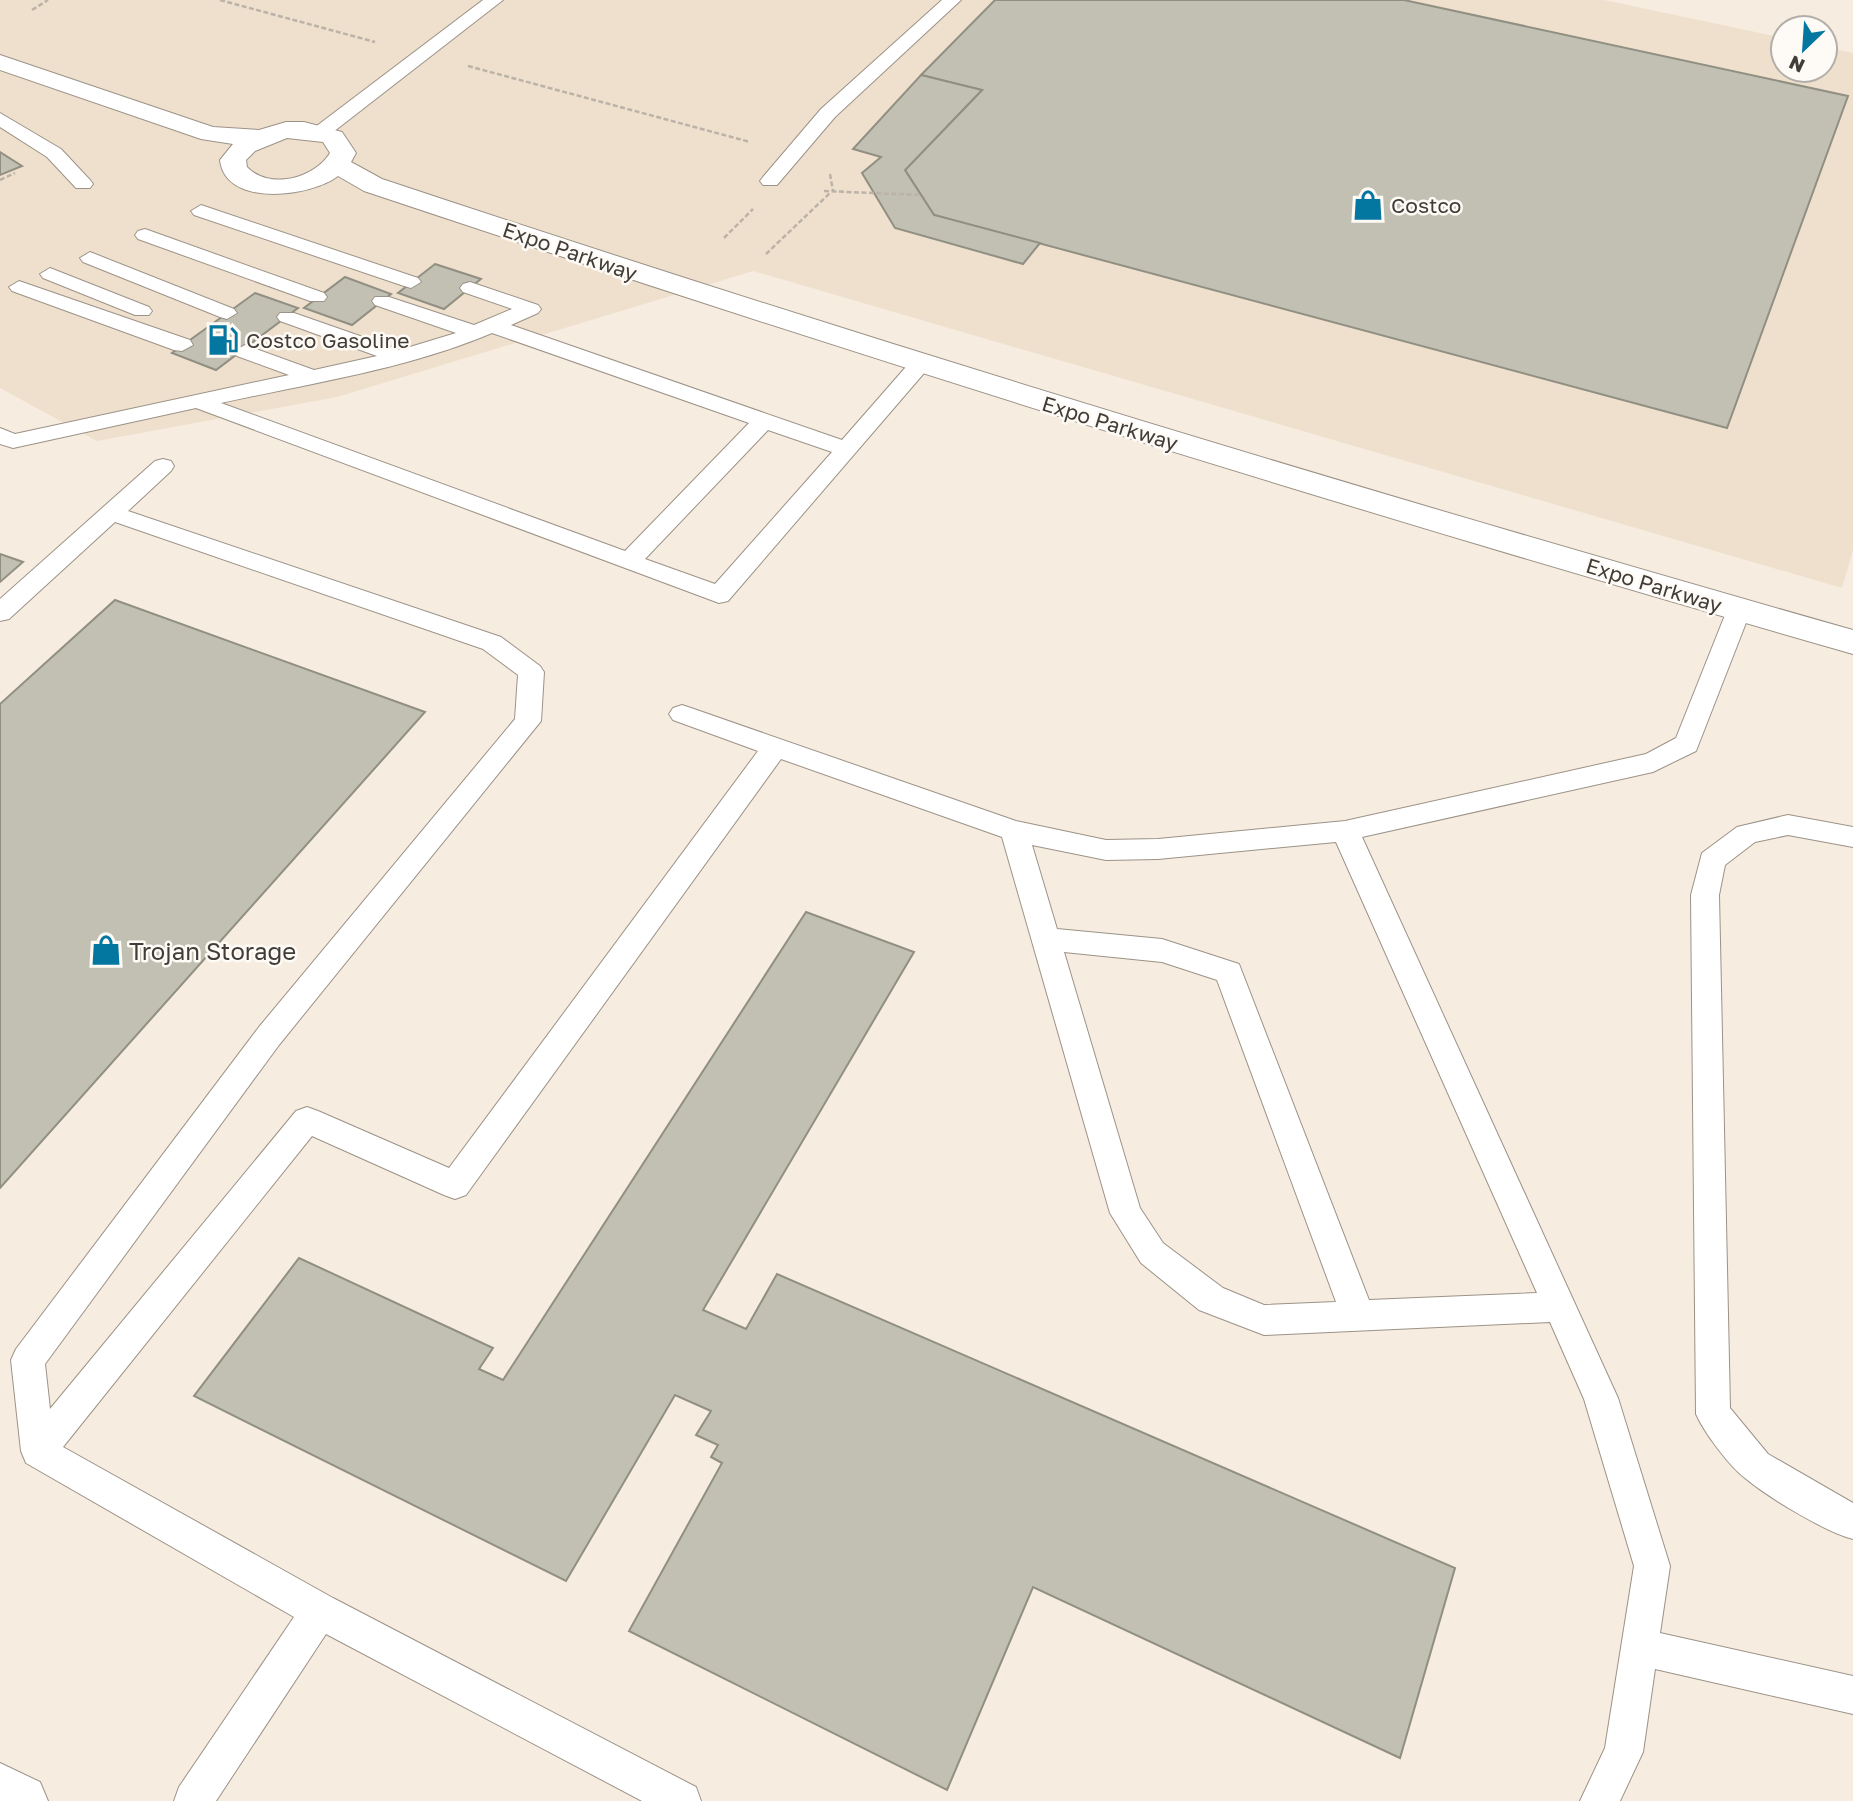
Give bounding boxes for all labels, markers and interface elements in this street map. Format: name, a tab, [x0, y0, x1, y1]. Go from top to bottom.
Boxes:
north arrow	[1769, 14, 1839, 84]
text: N	[1785, 51, 1808, 78]
shop icon: Costco	[1351, 188, 1385, 222]
place label: Costco	[1391, 192, 1461, 218]
street label: Expo Parkway	[499, 216, 641, 286]
fuel station icon: Costco Gasoline	[206, 323, 240, 357]
place label: Costco Gasoline	[246, 327, 410, 353]
street label: Expo Parkway	[1039, 390, 1181, 456]
street label: Expo Parkway	[1583, 552, 1725, 618]
shop icon: Trojan Storage	[89, 933, 123, 967]
place label: Trojan Storage	[129, 936, 296, 965]

